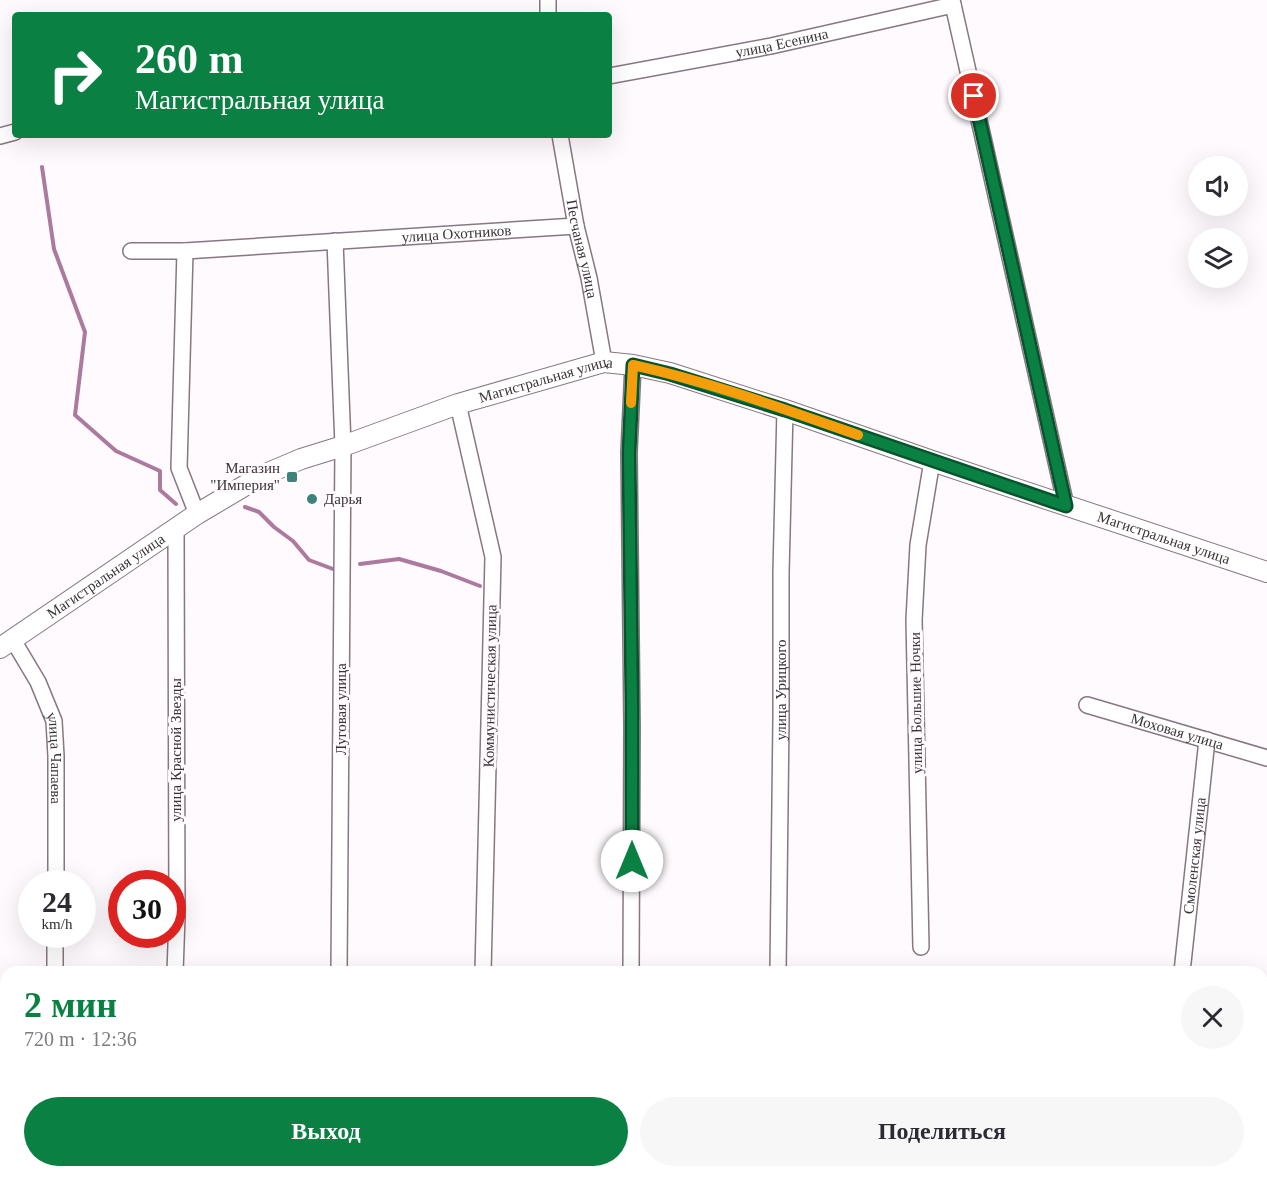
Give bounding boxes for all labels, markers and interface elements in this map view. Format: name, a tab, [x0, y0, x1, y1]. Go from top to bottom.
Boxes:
street label: улица Есенина	[734, 25, 830, 60]
icon: right	[36, 36, 114, 114]
text: 260 m	[135, 36, 244, 82]
pin	[948, 70, 999, 121]
icon: arrive	[957, 79, 990, 112]
text: Магистральная улица	[135, 85, 384, 115]
map controls	[1188, 156, 1248, 288]
button: sound	[1188, 156, 1248, 216]
street label: Песчаная улица	[563, 198, 601, 300]
street label: улица Охотников	[401, 222, 512, 245]
button: layers	[1188, 228, 1248, 288]
street label: Магистральная улица	[477, 354, 614, 406]
place label: Магазин "Империя"	[210, 460, 280, 493]
marker: Магазин "Империя"	[285, 470, 299, 484]
place label: Дарья	[324, 491, 362, 507]
marker: Дарья	[305, 492, 319, 506]
street label: Магистральная улица	[1095, 508, 1232, 567]
street label: Магистральная улица	[44, 530, 168, 622]
street label: Коммунистическая улица	[481, 604, 499, 768]
street label: улица Большие Ночки	[907, 632, 925, 774]
street label: улица Урицкого	[773, 640, 789, 741]
street label: Луговая улица	[333, 663, 349, 755]
street label: улица Красной Звезды	[168, 678, 184, 822]
street label: улица Чапаева	[43, 710, 64, 804]
street label: Моховая улица	[1129, 710, 1226, 753]
street label: Смоленская улица	[1180, 796, 1209, 915]
position arrow	[600, 829, 664, 893]
speed limit sign: 30	[108, 870, 186, 948]
text: 24	[42, 885, 72, 918]
text: km/h	[42, 916, 72, 932]
text: 2 мин	[24, 985, 117, 1025]
button: close	[1181, 986, 1244, 1049]
text: 720 m · 12:36	[24, 1028, 137, 1050]
button: Выход	[24, 1097, 628, 1166]
button: Поделиться	[640, 1097, 1244, 1166]

